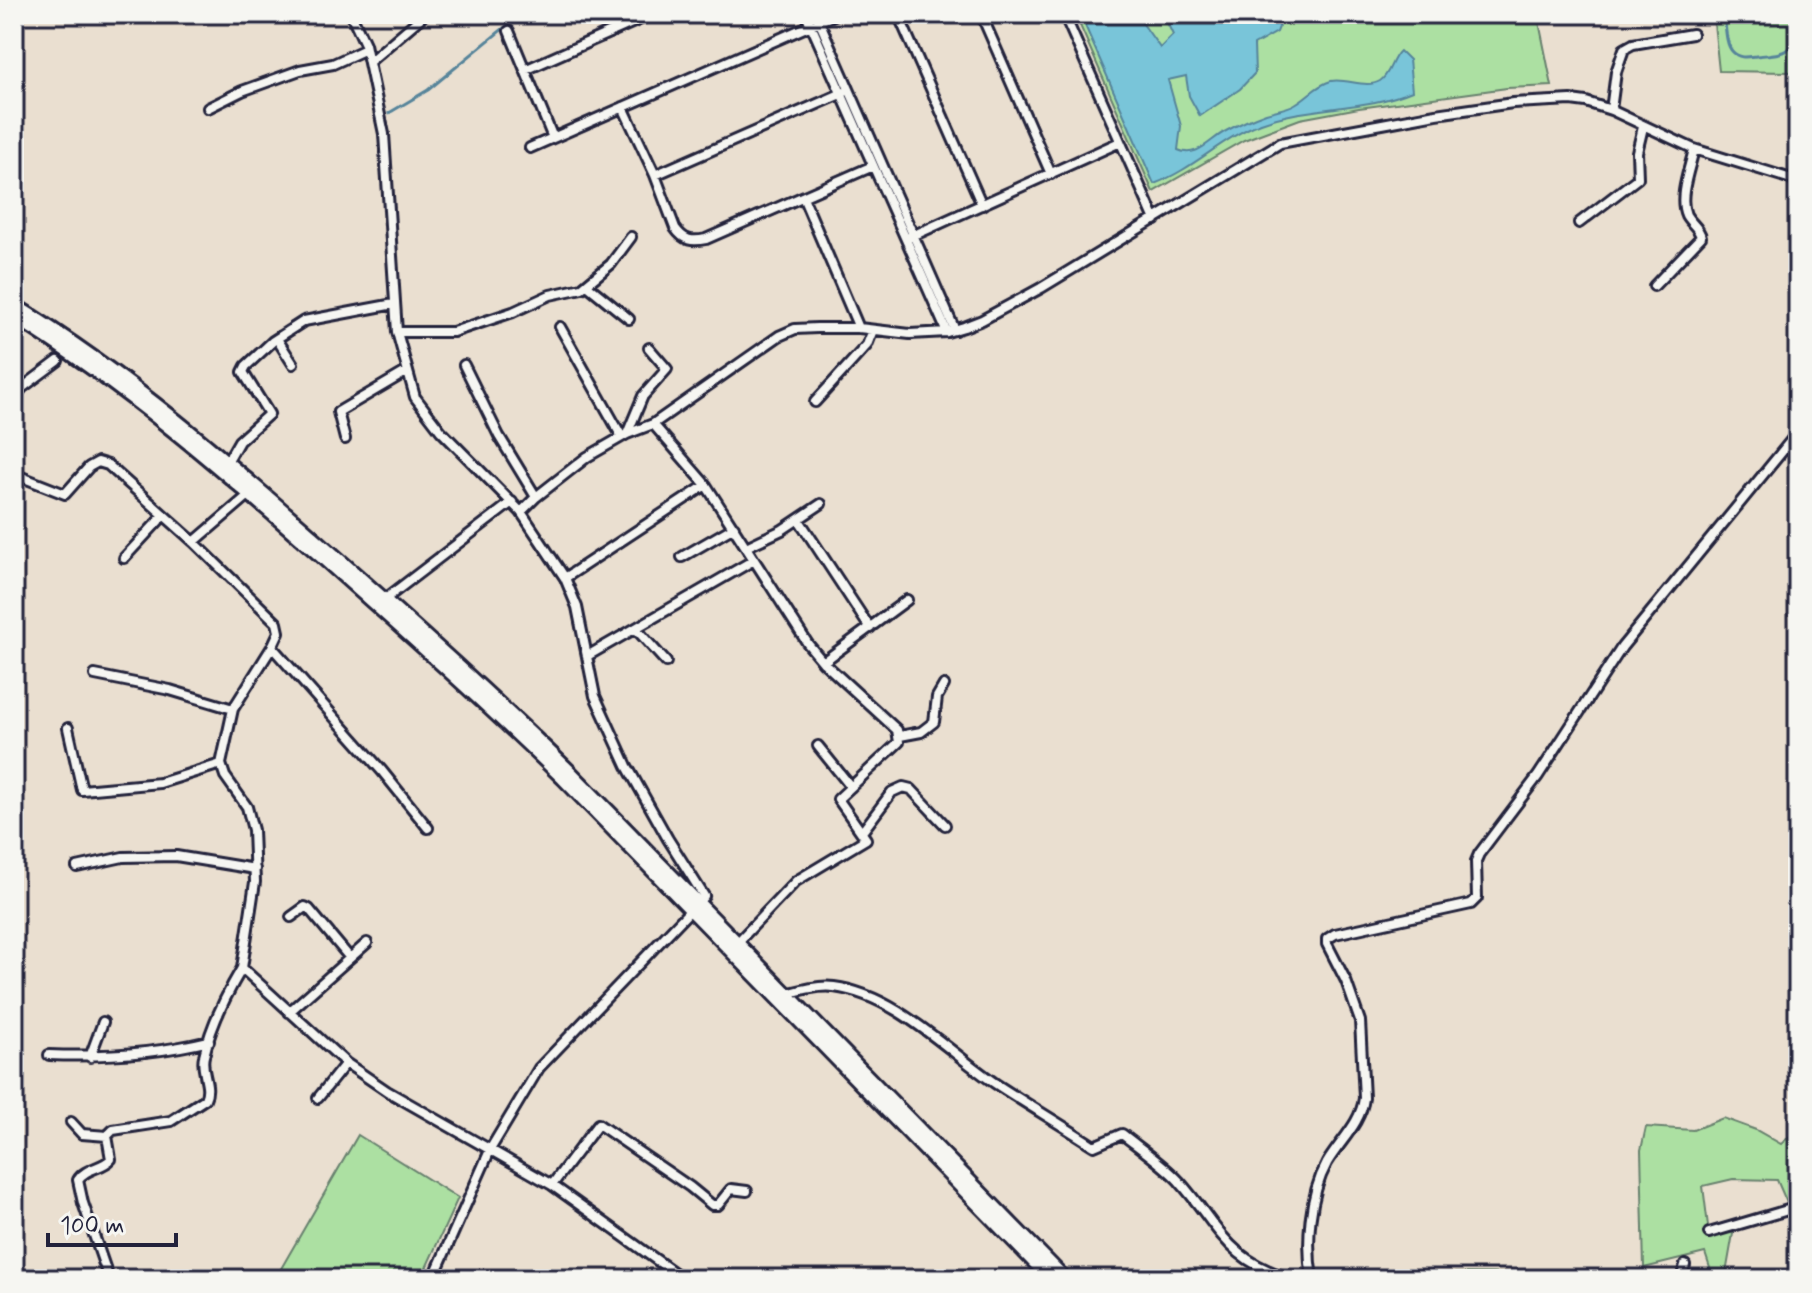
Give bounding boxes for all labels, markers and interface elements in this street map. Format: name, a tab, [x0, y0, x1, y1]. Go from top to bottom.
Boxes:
scale bar	[48, 1197, 176, 1247]
text: 100 m	[60, 1211, 124, 1242]

